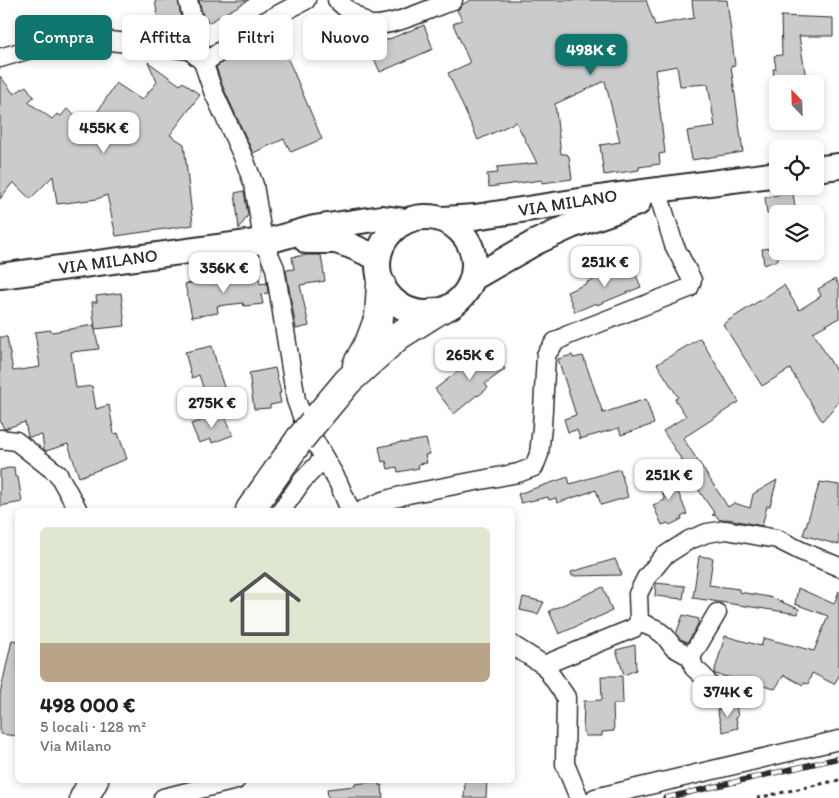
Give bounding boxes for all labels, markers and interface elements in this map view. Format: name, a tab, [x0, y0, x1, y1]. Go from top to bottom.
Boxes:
chip: Compra	[15, 15, 112, 60]
chip: Affitta	[122, 15, 209, 60]
chip: Filtri	[219, 15, 293, 60]
chip: Nuovo	[303, 15, 387, 60]
pin: 498K €	[550, 34, 632, 76]
text: 498K €	[566, 40, 616, 59]
north arrow	[769, 75, 824, 130]
map controls	[769, 75, 824, 260]
pin: 455K €	[63, 112, 145, 154]
text: 455K €	[79, 118, 129, 137]
button: locate	[769, 140, 824, 195]
street label: VIA MILANO	[517, 184, 619, 221]
button: layers	[769, 205, 824, 260]
street label: VIA MILANO	[57, 244, 159, 279]
pin: 251K €	[564, 246, 646, 288]
pin: 356K €	[183, 252, 265, 294]
text: 251K €	[581, 252, 629, 271]
text: 356K €	[200, 258, 248, 277]
pin: 265K €	[429, 338, 511, 381]
text: 265K €	[446, 345, 494, 364]
pin: 275K €	[171, 386, 253, 429]
text: 275K €	[188, 393, 236, 412]
pin: 251K €	[628, 458, 710, 501]
text: 251K €	[645, 465, 693, 484]
icon: home	[220, 559, 310, 649]
pin: 374K €	[687, 676, 769, 718]
text: 374K €	[703, 682, 753, 701]
text: 498 000 €	[40, 692, 135, 717]
text: 5 locali · 128 m²	[40, 717, 146, 736]
text: Via Milano	[40, 736, 112, 755]

